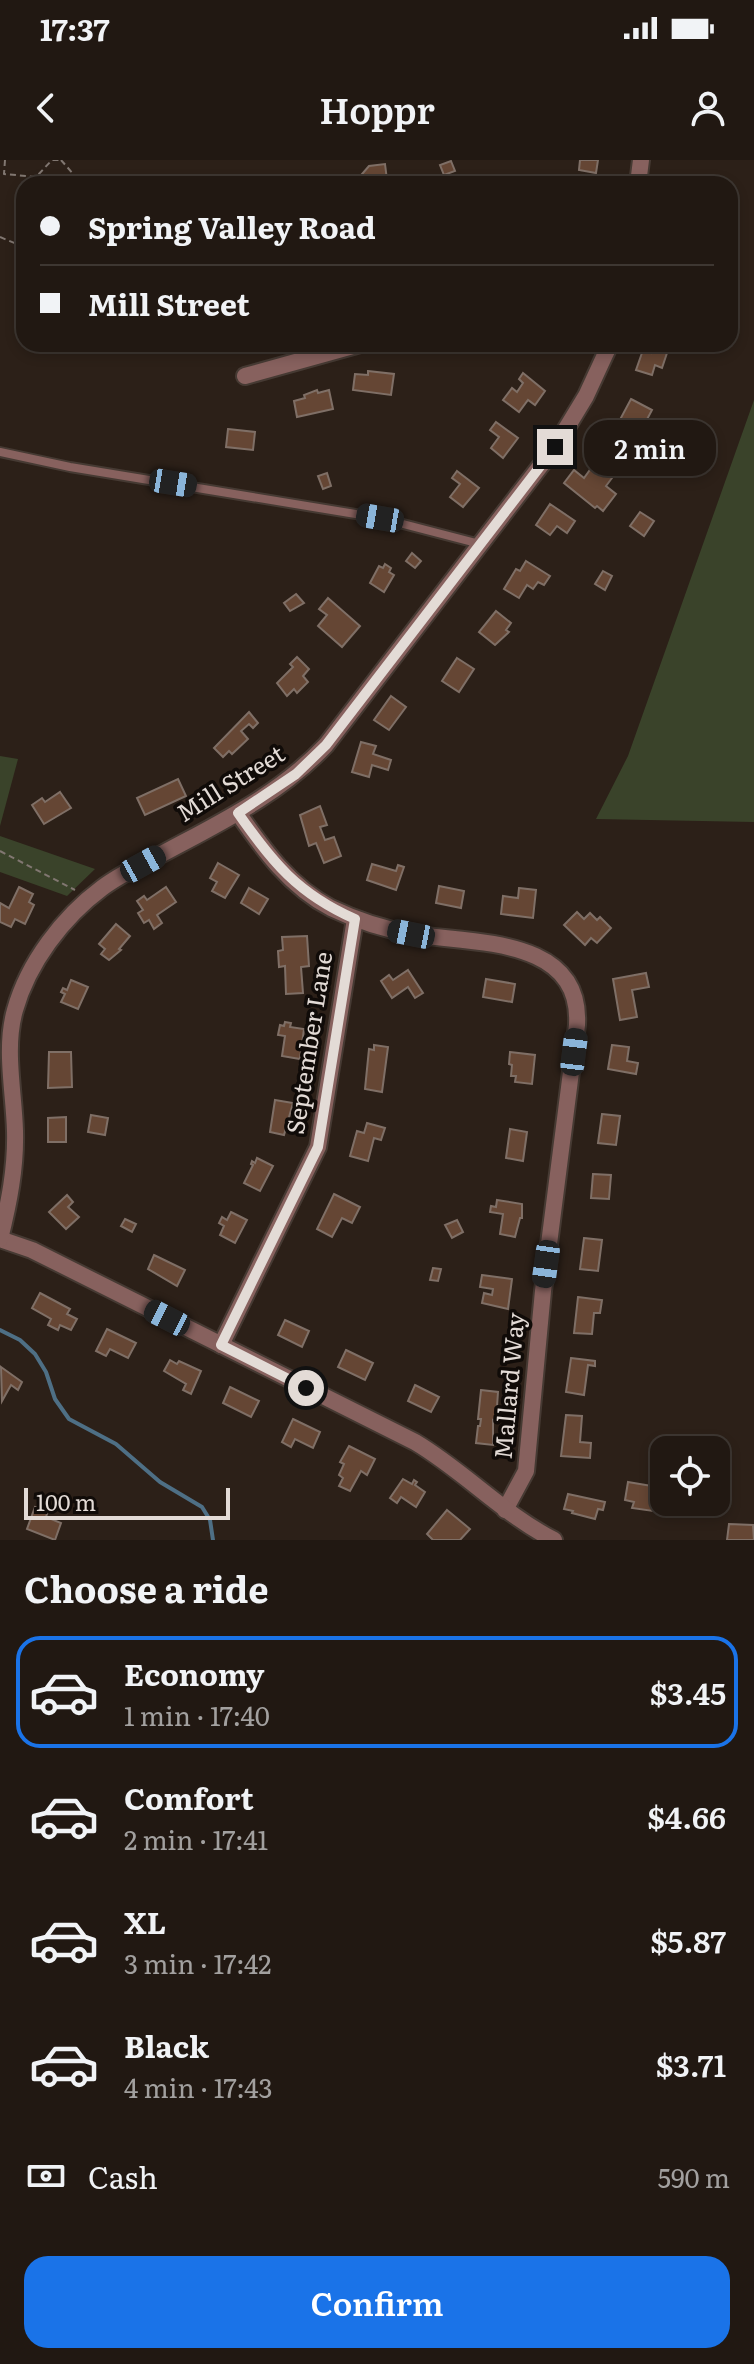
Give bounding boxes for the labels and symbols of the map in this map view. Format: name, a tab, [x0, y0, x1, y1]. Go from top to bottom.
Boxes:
callout: 2 min	[583, 419, 715, 475]
route end	[537, 429, 573, 465]
car	[147, 467, 199, 499]
car	[354, 502, 406, 534]
street label: Mill Street	[169, 735, 291, 829]
car	[116, 842, 170, 886]
car	[385, 918, 437, 950]
street label: September Lane	[276, 949, 339, 1136]
car	[559, 1027, 589, 1077]
car	[531, 1239, 561, 1289]
car	[140, 1296, 194, 1340]
street label: Mallard Way	[484, 1311, 531, 1461]
route start	[288, 1370, 324, 1406]
scale bar	[24, 1484, 230, 1520]

